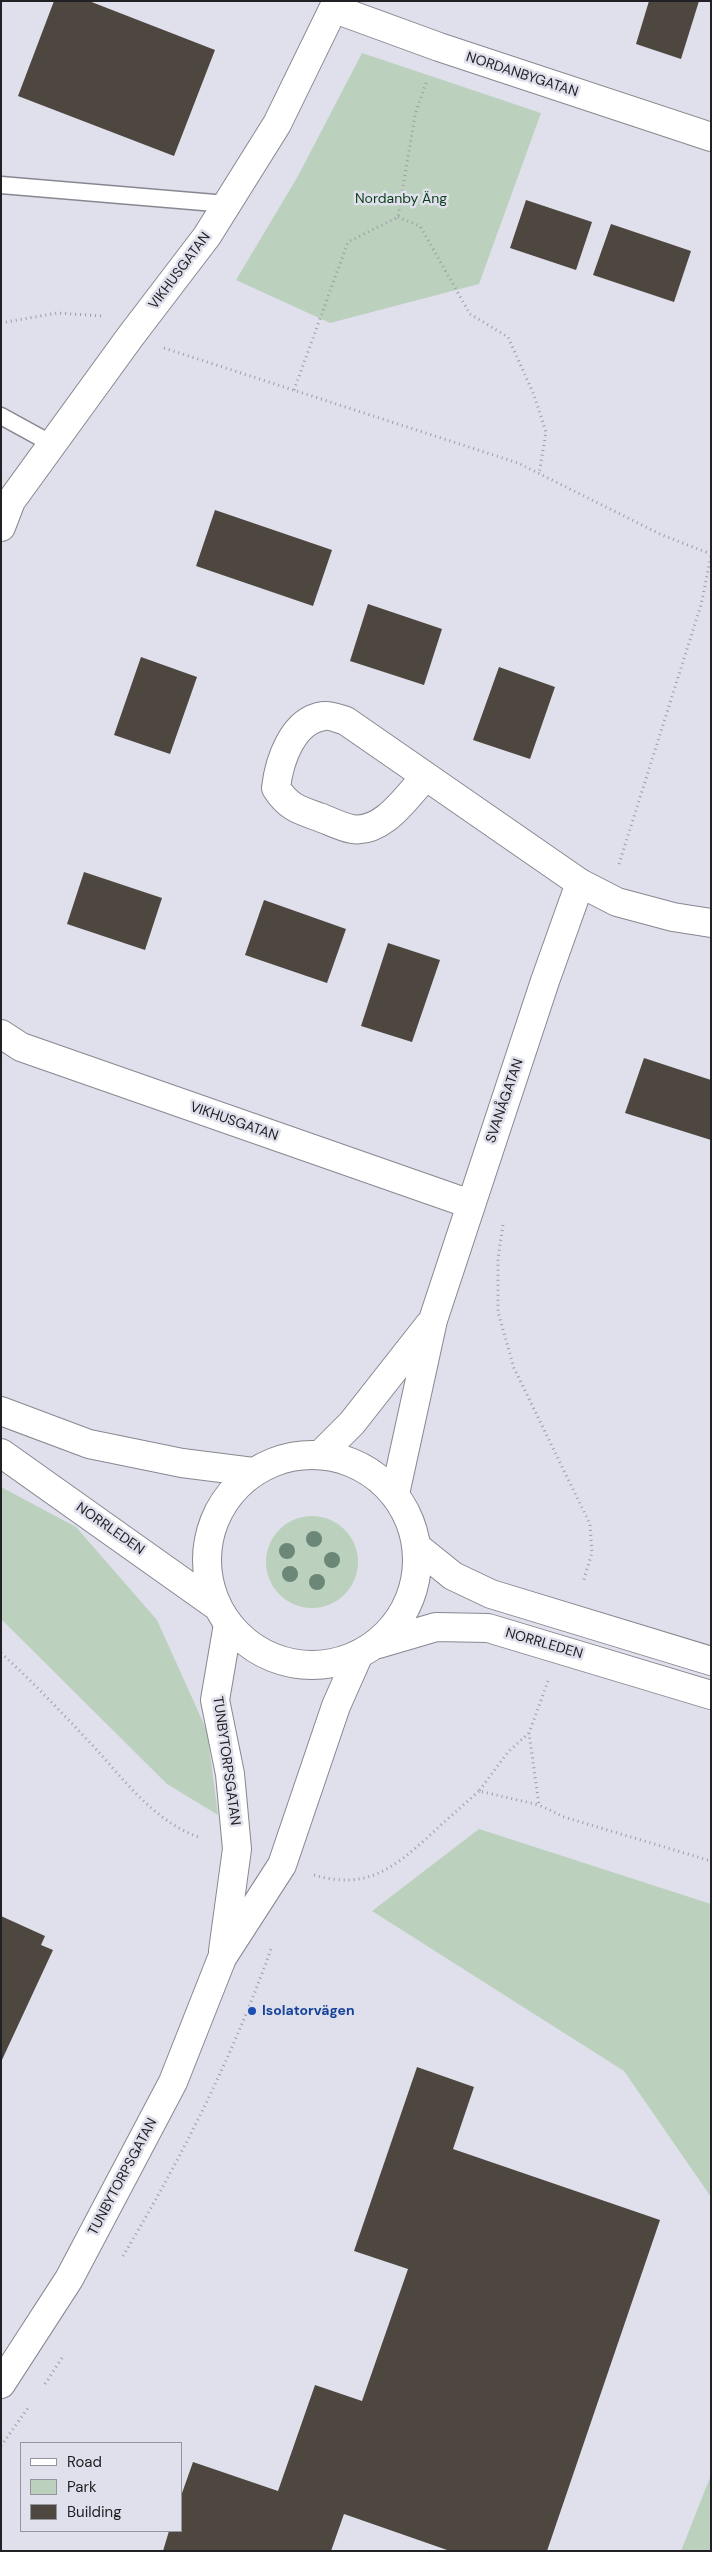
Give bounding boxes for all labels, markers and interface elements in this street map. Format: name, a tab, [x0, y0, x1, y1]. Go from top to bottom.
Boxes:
street label: NORDANBYGATAN	[464, 49, 580, 101]
park label: Nordanby Äng	[355, 191, 447, 207]
street label: VIKHUSGATAN	[146, 229, 214, 313]
street label: SVANÅGATAN	[483, 1057, 527, 1145]
street label: VIKHUSGATAN	[188, 1099, 280, 1145]
street label: NORRLEDEN	[73, 1499, 147, 1559]
street label: NORRLEDEN	[503, 1625, 585, 1663]
street label: TUNBYTORPSGATAN	[209, 1695, 243, 1827]
place label: Isolatorvägen	[262, 2003, 355, 2019]
marker: Isolatorvägen	[246, 2005, 258, 2017]
street label: TUNBYTORPSGATAN	[85, 2116, 161, 2238]
legend	[20, 2442, 182, 2532]
text: Road	[67, 2452, 102, 2472]
text: Park	[67, 2477, 97, 2497]
text: Building	[67, 2502, 122, 2522]

